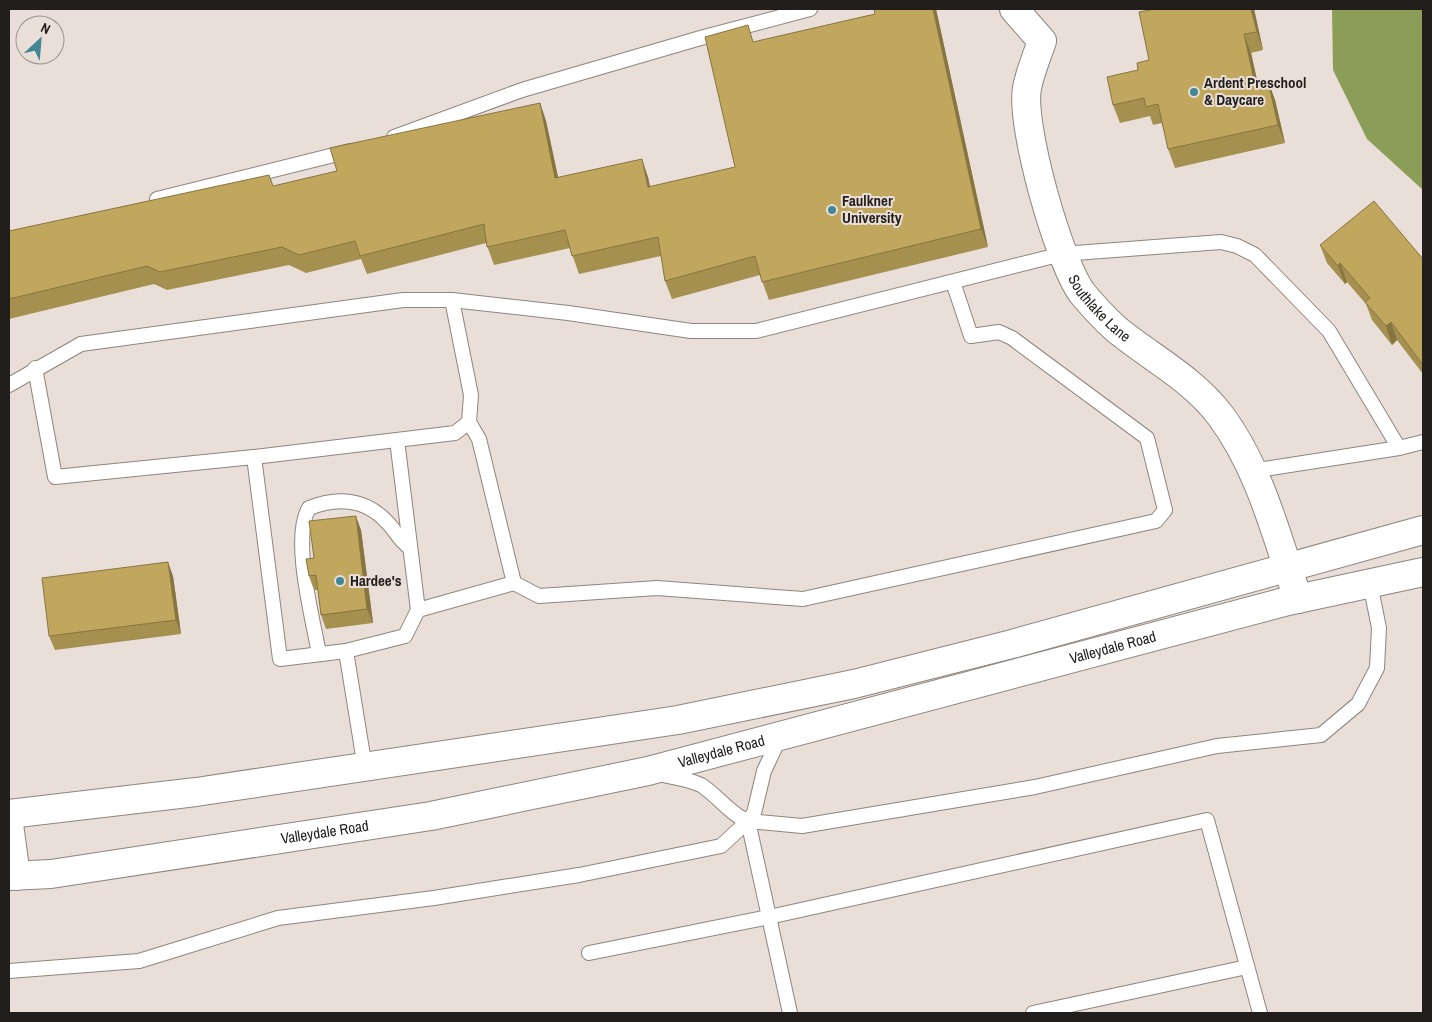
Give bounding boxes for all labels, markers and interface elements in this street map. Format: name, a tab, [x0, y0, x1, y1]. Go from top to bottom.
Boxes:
north arrow	[15, 15, 65, 65]
text: N	[38, 18, 53, 38]
place label: Ardent Preschool & Daycare	[1204, 72, 1307, 110]
marker: Ardent Preschool & Daycare	[1188, 86, 1200, 98]
place label: Faulkner University	[842, 190, 902, 228]
marker: Faulkner University	[826, 204, 838, 216]
street label: Southlake Lane	[1063, 271, 1135, 347]
place label: Hardee's	[350, 570, 402, 591]
marker: Hardee's	[334, 575, 346, 587]
street label: Valleydale Road	[1067, 626, 1158, 669]
street label: Valleydale Road	[676, 729, 767, 773]
street label: Valleydale Road	[279, 815, 370, 849]

